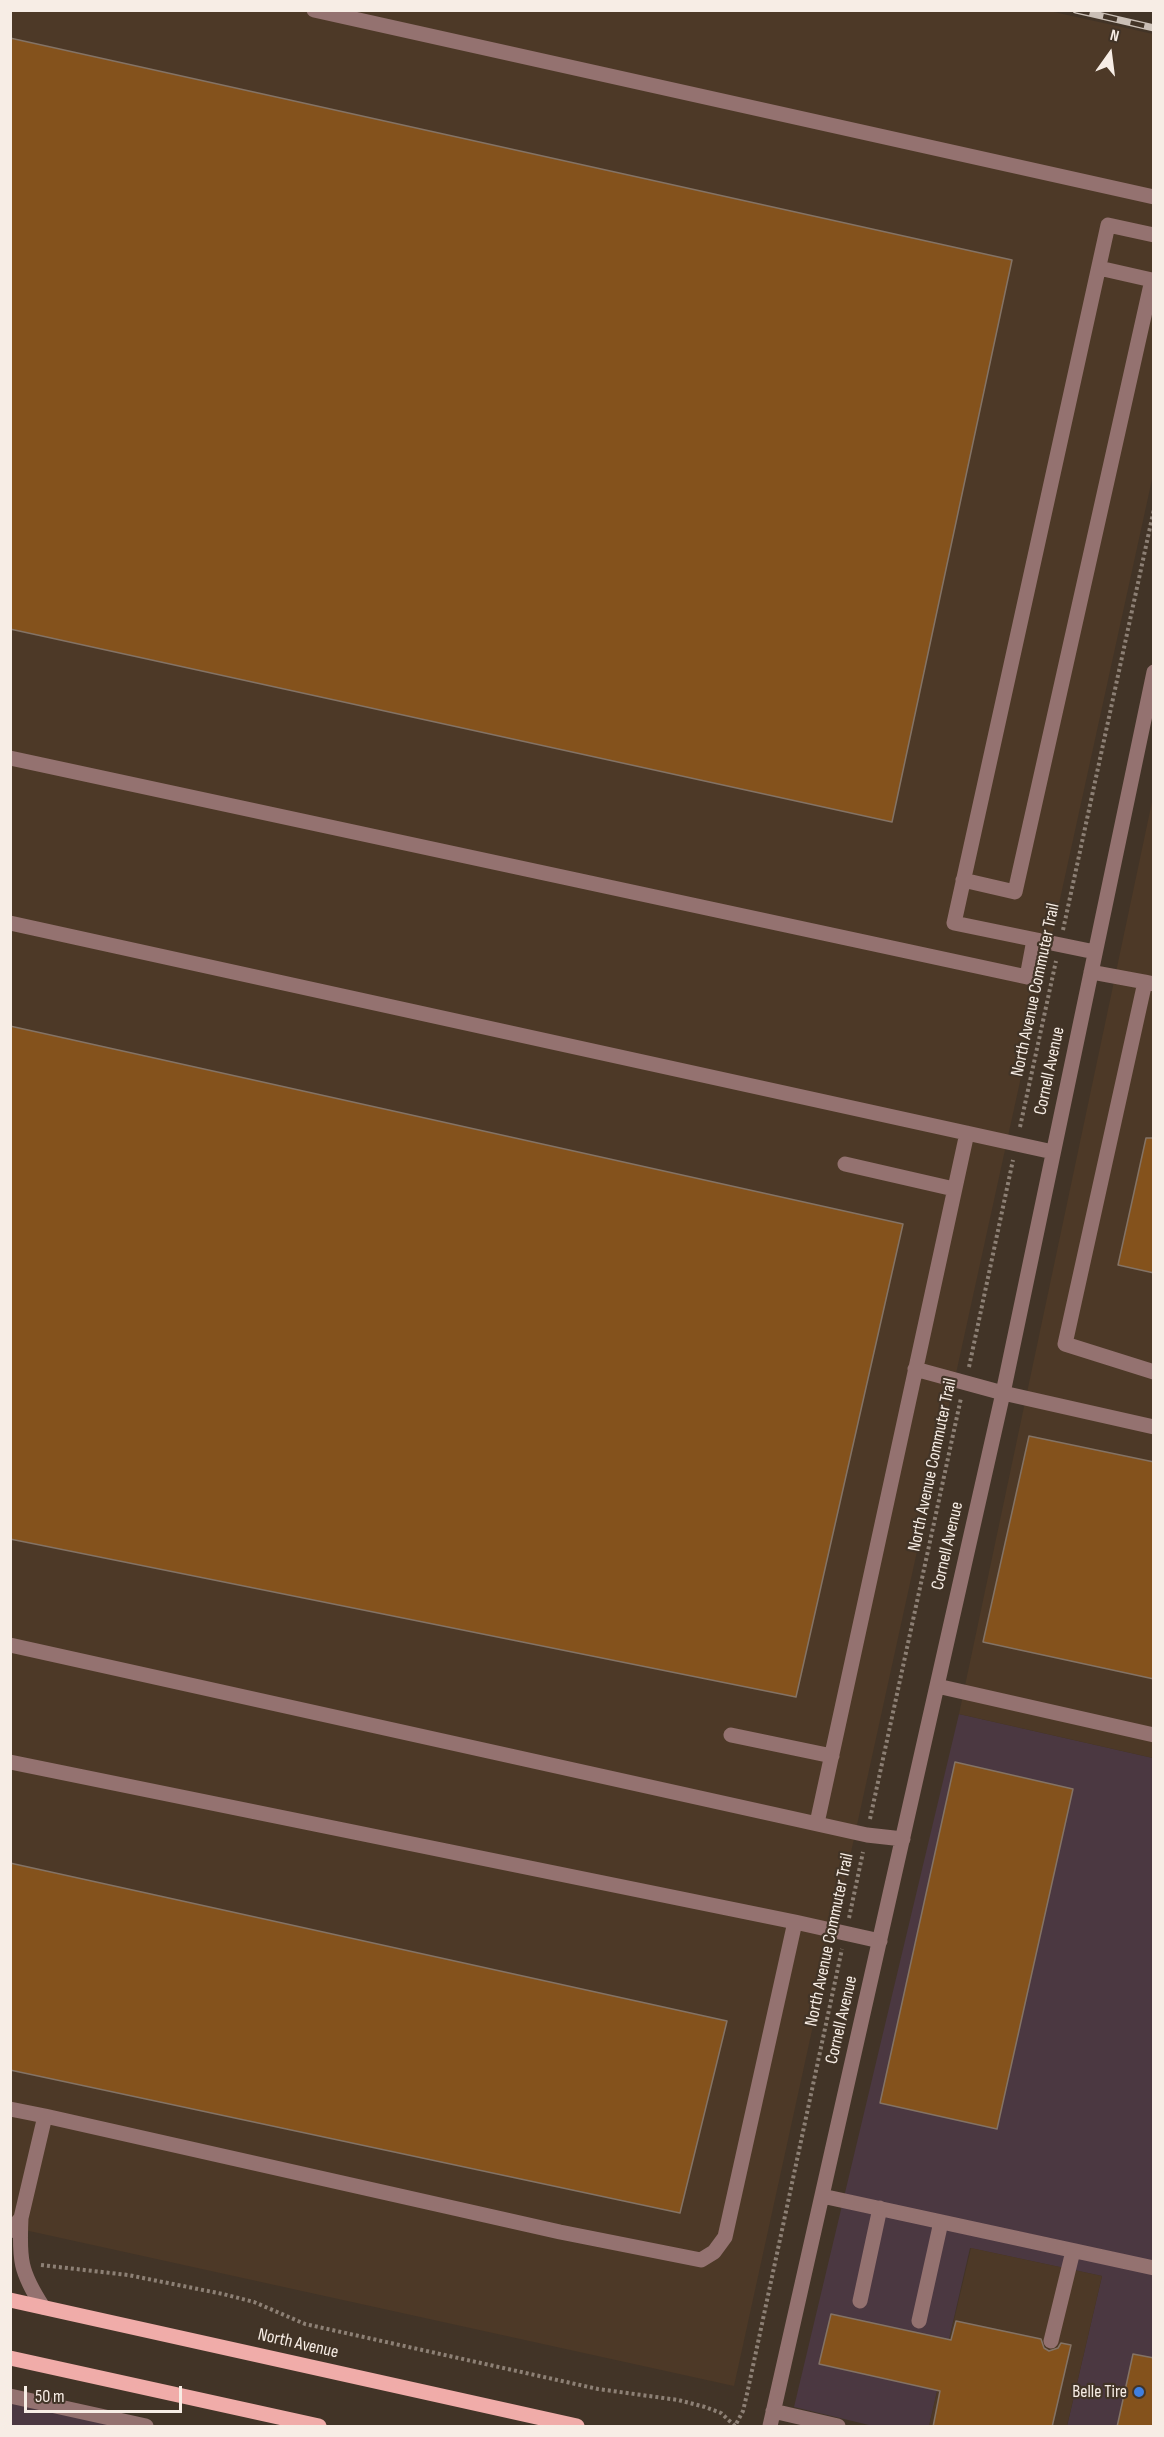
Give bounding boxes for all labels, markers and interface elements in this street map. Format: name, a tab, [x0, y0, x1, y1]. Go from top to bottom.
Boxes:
north arrow	[1080, 24, 1140, 84]
text: N	[1108, 26, 1121, 46]
street label: North Avenue Commuter Trail	[1007, 901, 1065, 1079]
street label: Cornell Avenue	[1030, 1025, 1070, 1117]
street label: North Avenue Commuter Trail	[904, 1376, 962, 1554]
street label: Cornell Avenue	[927, 1500, 969, 1592]
street label: North Avenue Commuter Trail	[801, 1851, 859, 2029]
street label: Cornell Avenue	[821, 1974, 863, 2066]
street label: North Avenue	[256, 2324, 340, 2364]
scale bar	[27, 2374, 184, 2412]
place label: Belle Tire	[1072, 2381, 1127, 2403]
marker: Belle Tire	[1132, 2385, 1146, 2399]
text: 50 m	[35, 2386, 65, 2407]

